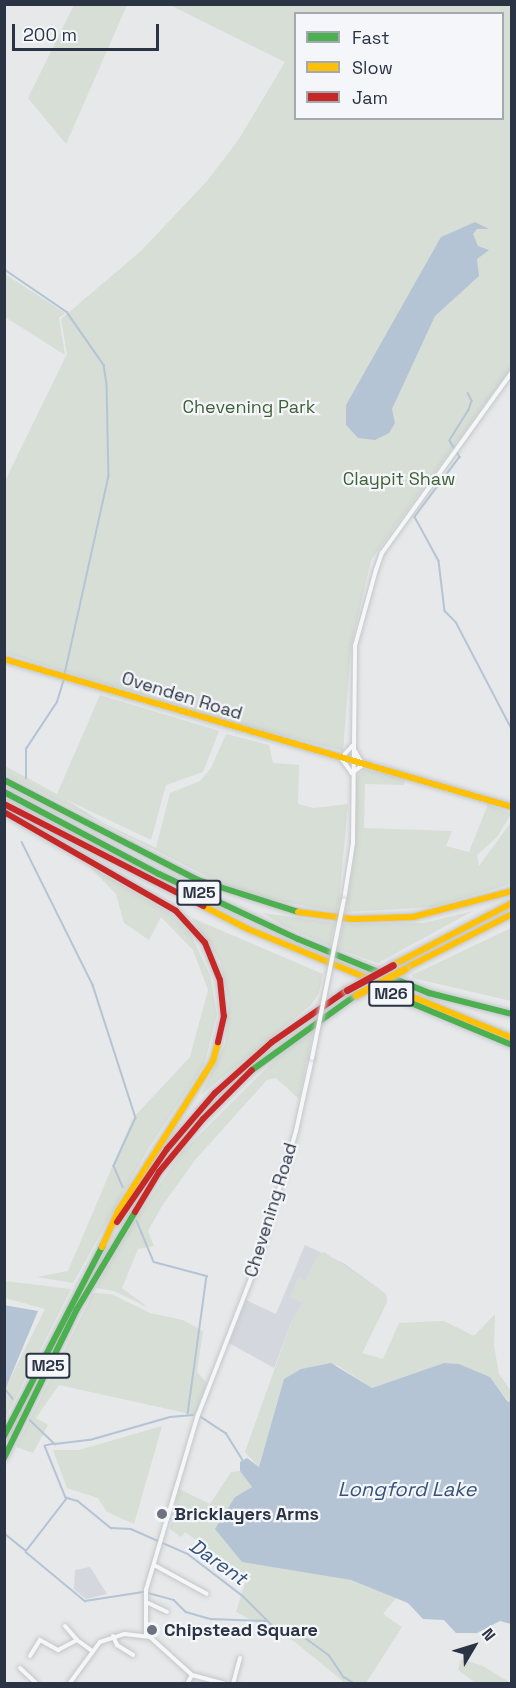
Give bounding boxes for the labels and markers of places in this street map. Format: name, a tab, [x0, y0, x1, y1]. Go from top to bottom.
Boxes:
place label: Bricklayers Arms	[174, 1503, 319, 1525]
marker: Bricklayers Arms	[155, 1507, 169, 1521]
place label: Chipstead Square	[164, 1619, 318, 1641]
marker: Chipstead Square	[145, 1623, 159, 1637]

